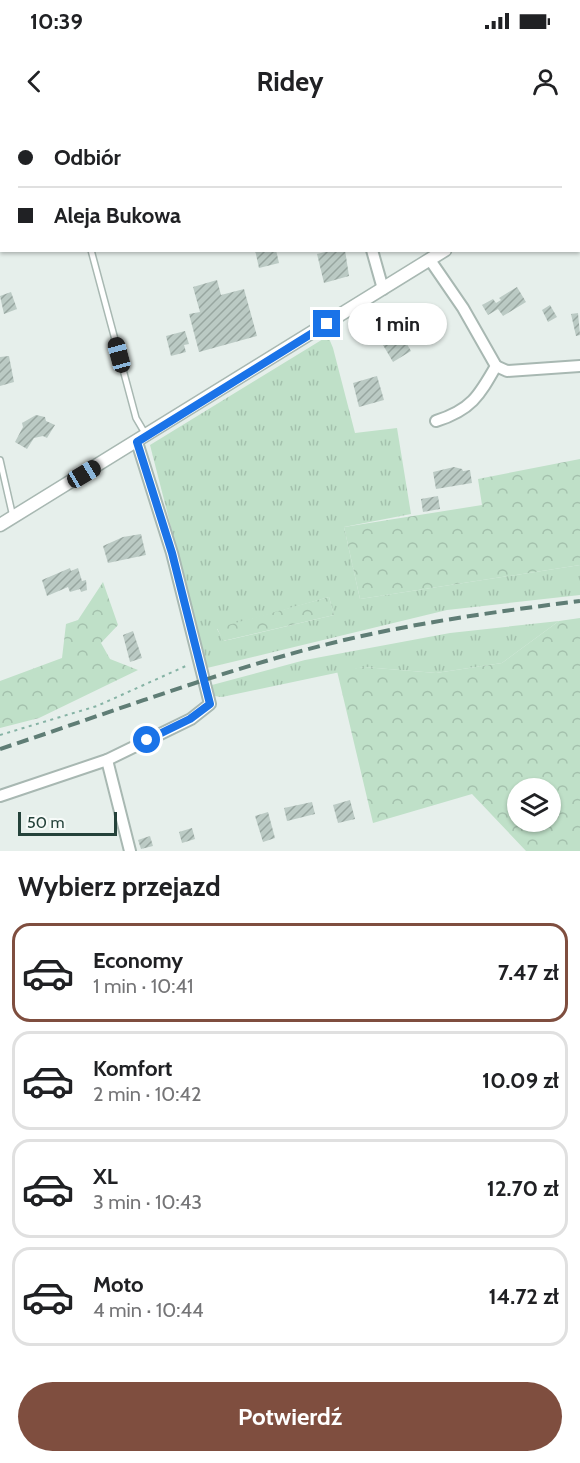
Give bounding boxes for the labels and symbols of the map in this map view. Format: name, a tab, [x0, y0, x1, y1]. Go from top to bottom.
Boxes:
callout: 1 min	[348, 303, 447, 345]
route end	[313, 310, 340, 337]
car	[106, 335, 132, 375]
car	[64, 457, 104, 491]
route start	[133, 726, 160, 753]
scale bar	[18, 809, 117, 836]

